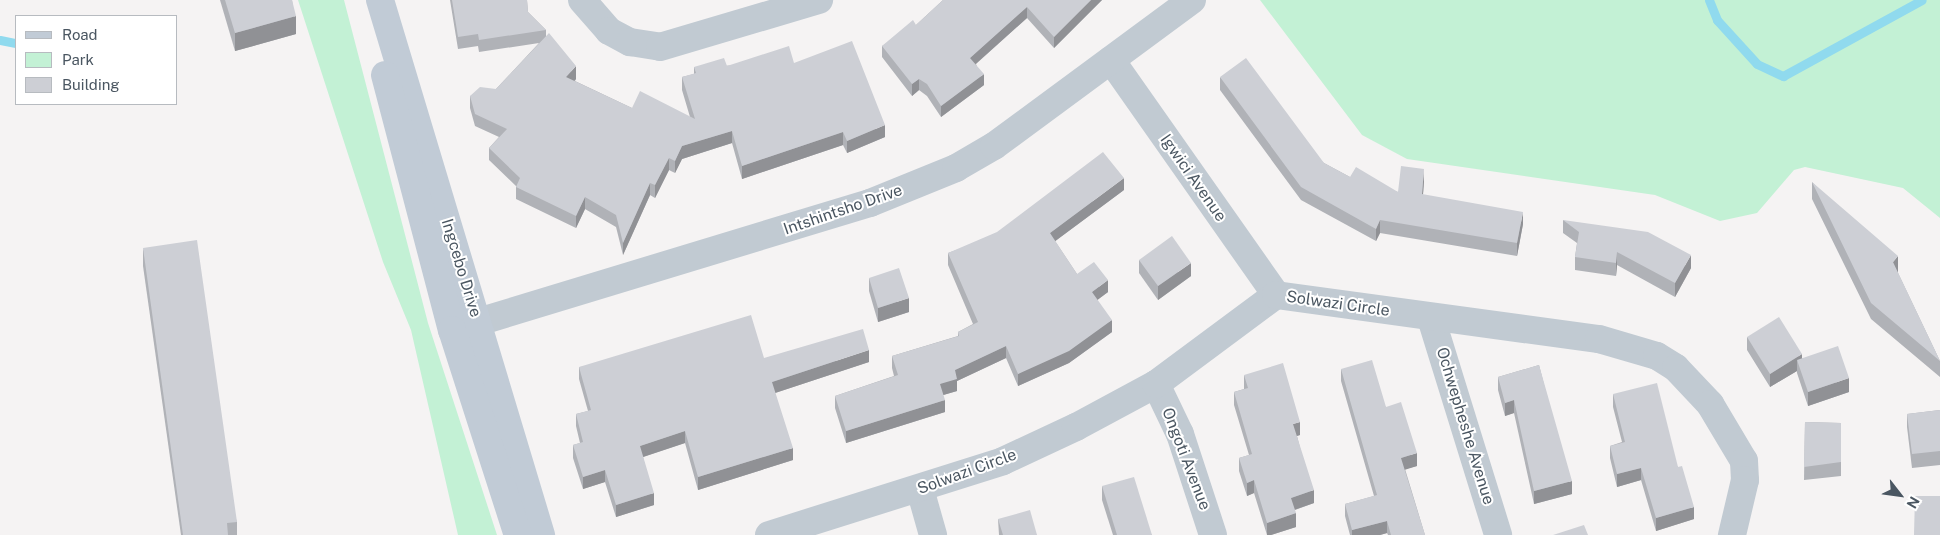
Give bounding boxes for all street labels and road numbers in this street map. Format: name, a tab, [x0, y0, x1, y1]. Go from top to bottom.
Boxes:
street label: Igwici Avenue	[1156, 131, 1230, 225]
street label: Intshintsho Drive	[781, 181, 905, 239]
street label: Ingcebo Drive	[437, 216, 485, 320]
street label: Solwazi Circle	[1285, 287, 1391, 321]
street label: Ochwepheshe Avenue	[1432, 345, 1498, 507]
street label: Ongoti Avenue	[1158, 405, 1214, 513]
street label: Solwazi Circle	[915, 445, 1019, 499]

